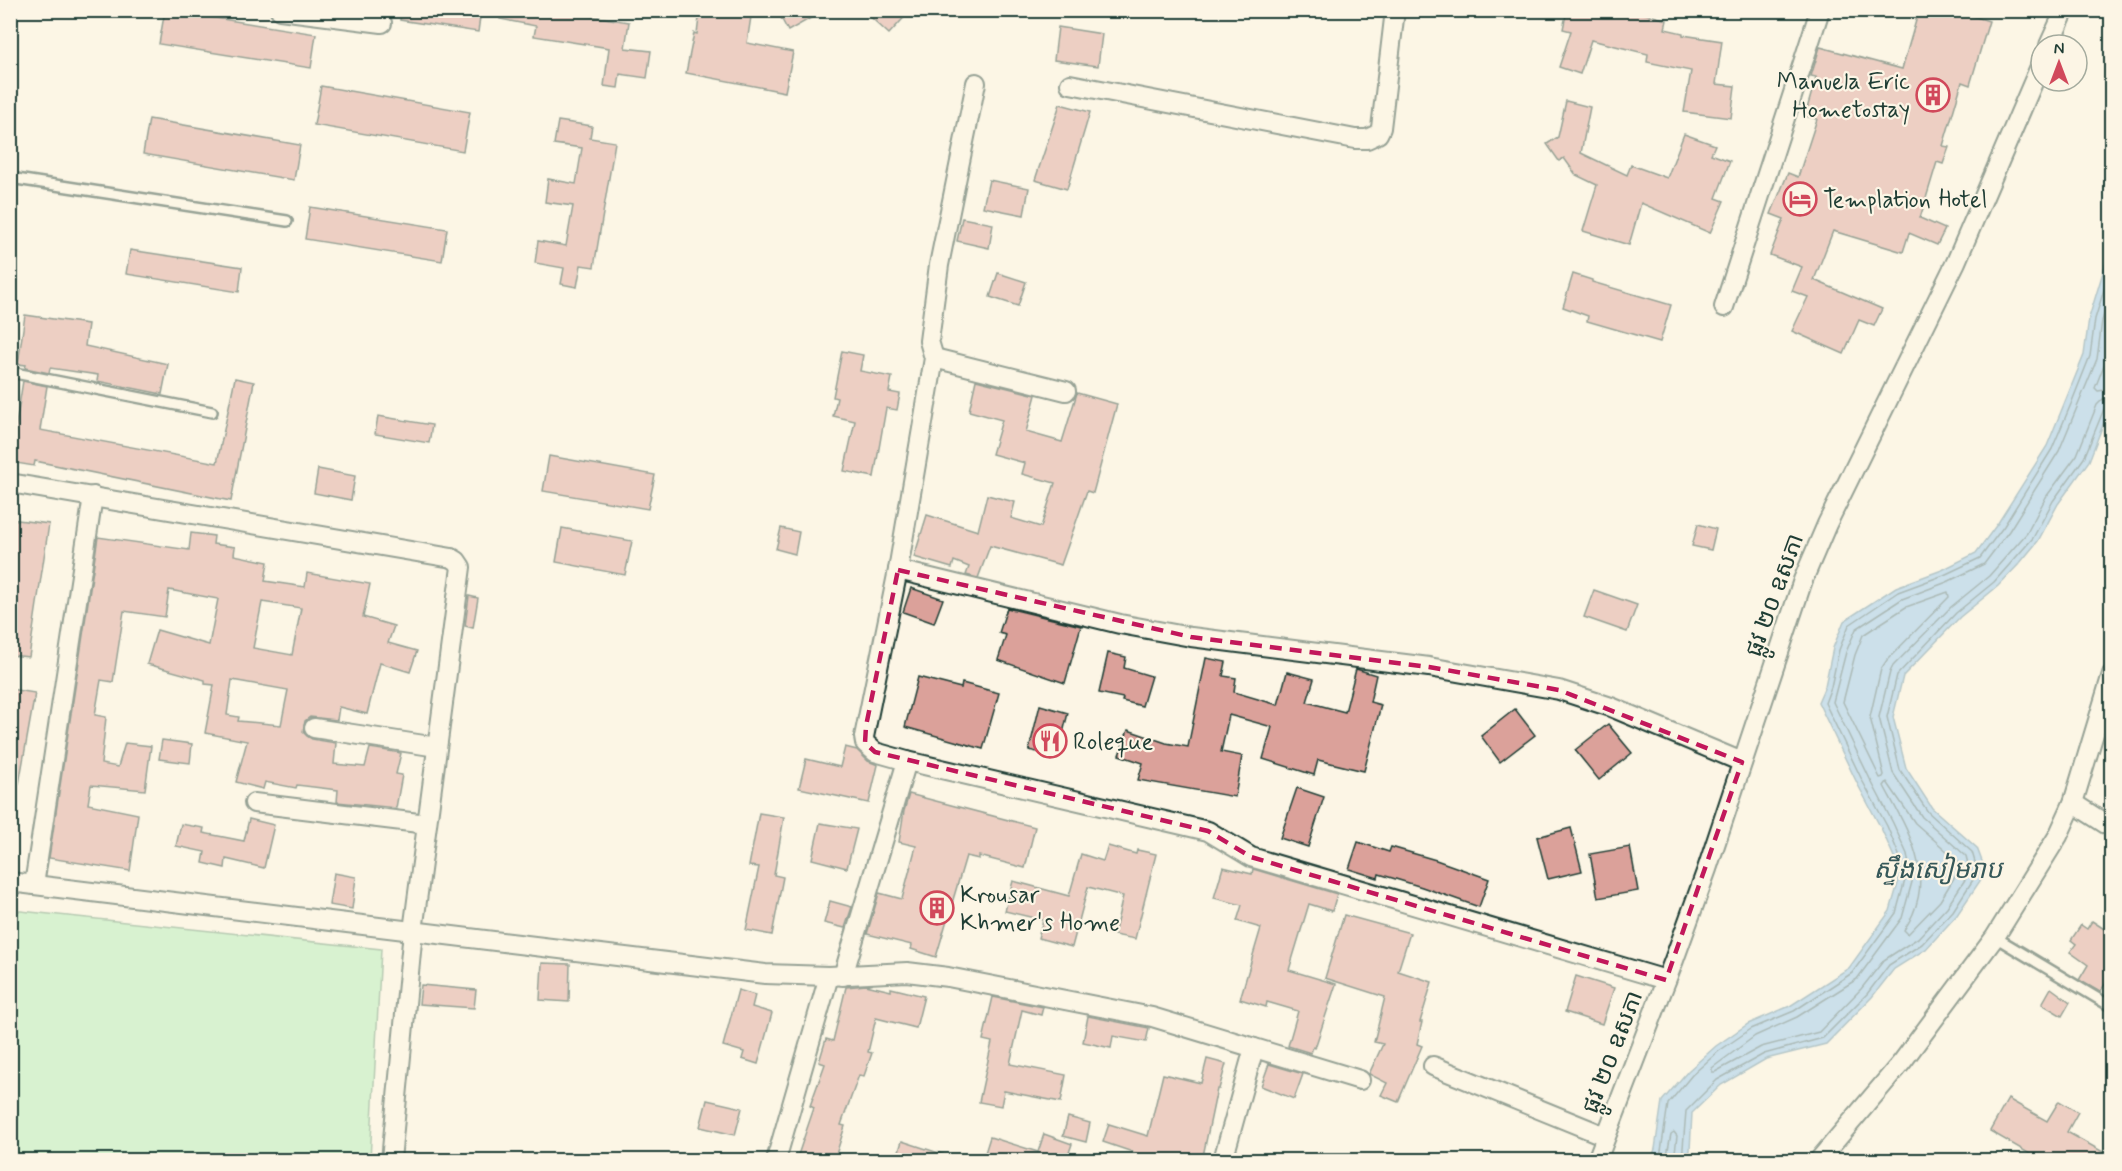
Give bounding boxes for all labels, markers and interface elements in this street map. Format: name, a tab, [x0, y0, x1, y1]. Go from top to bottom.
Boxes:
north arrow	[2029, 33, 2089, 93]
text: N	[2054, 39, 2064, 60]
place label: Manuela Eric Hometostay	[1777, 67, 1910, 126]
building icon: Manuela Eric Hometostay	[1915, 77, 1951, 113]
hotel icon: Templation Hotel	[1782, 181, 1818, 217]
place label: Templation Hotel	[1823, 185, 1987, 216]
street label: ផ្លូវ ២០ ឧសភា	[1739, 530, 1817, 663]
restaurant icon: Roleque	[1032, 723, 1068, 759]
place label: Roleque	[1073, 727, 1153, 758]
water label: ស្ទឹងសៀមរាប	[1874, 852, 2005, 888]
place label: Krousar Khmer's Home	[960, 880, 1120, 939]
building icon: Krousar Khmer's Home	[919, 890, 955, 926]
street label: ផ្លូវ ២០ ឧសភា	[1576, 987, 1656, 1120]

